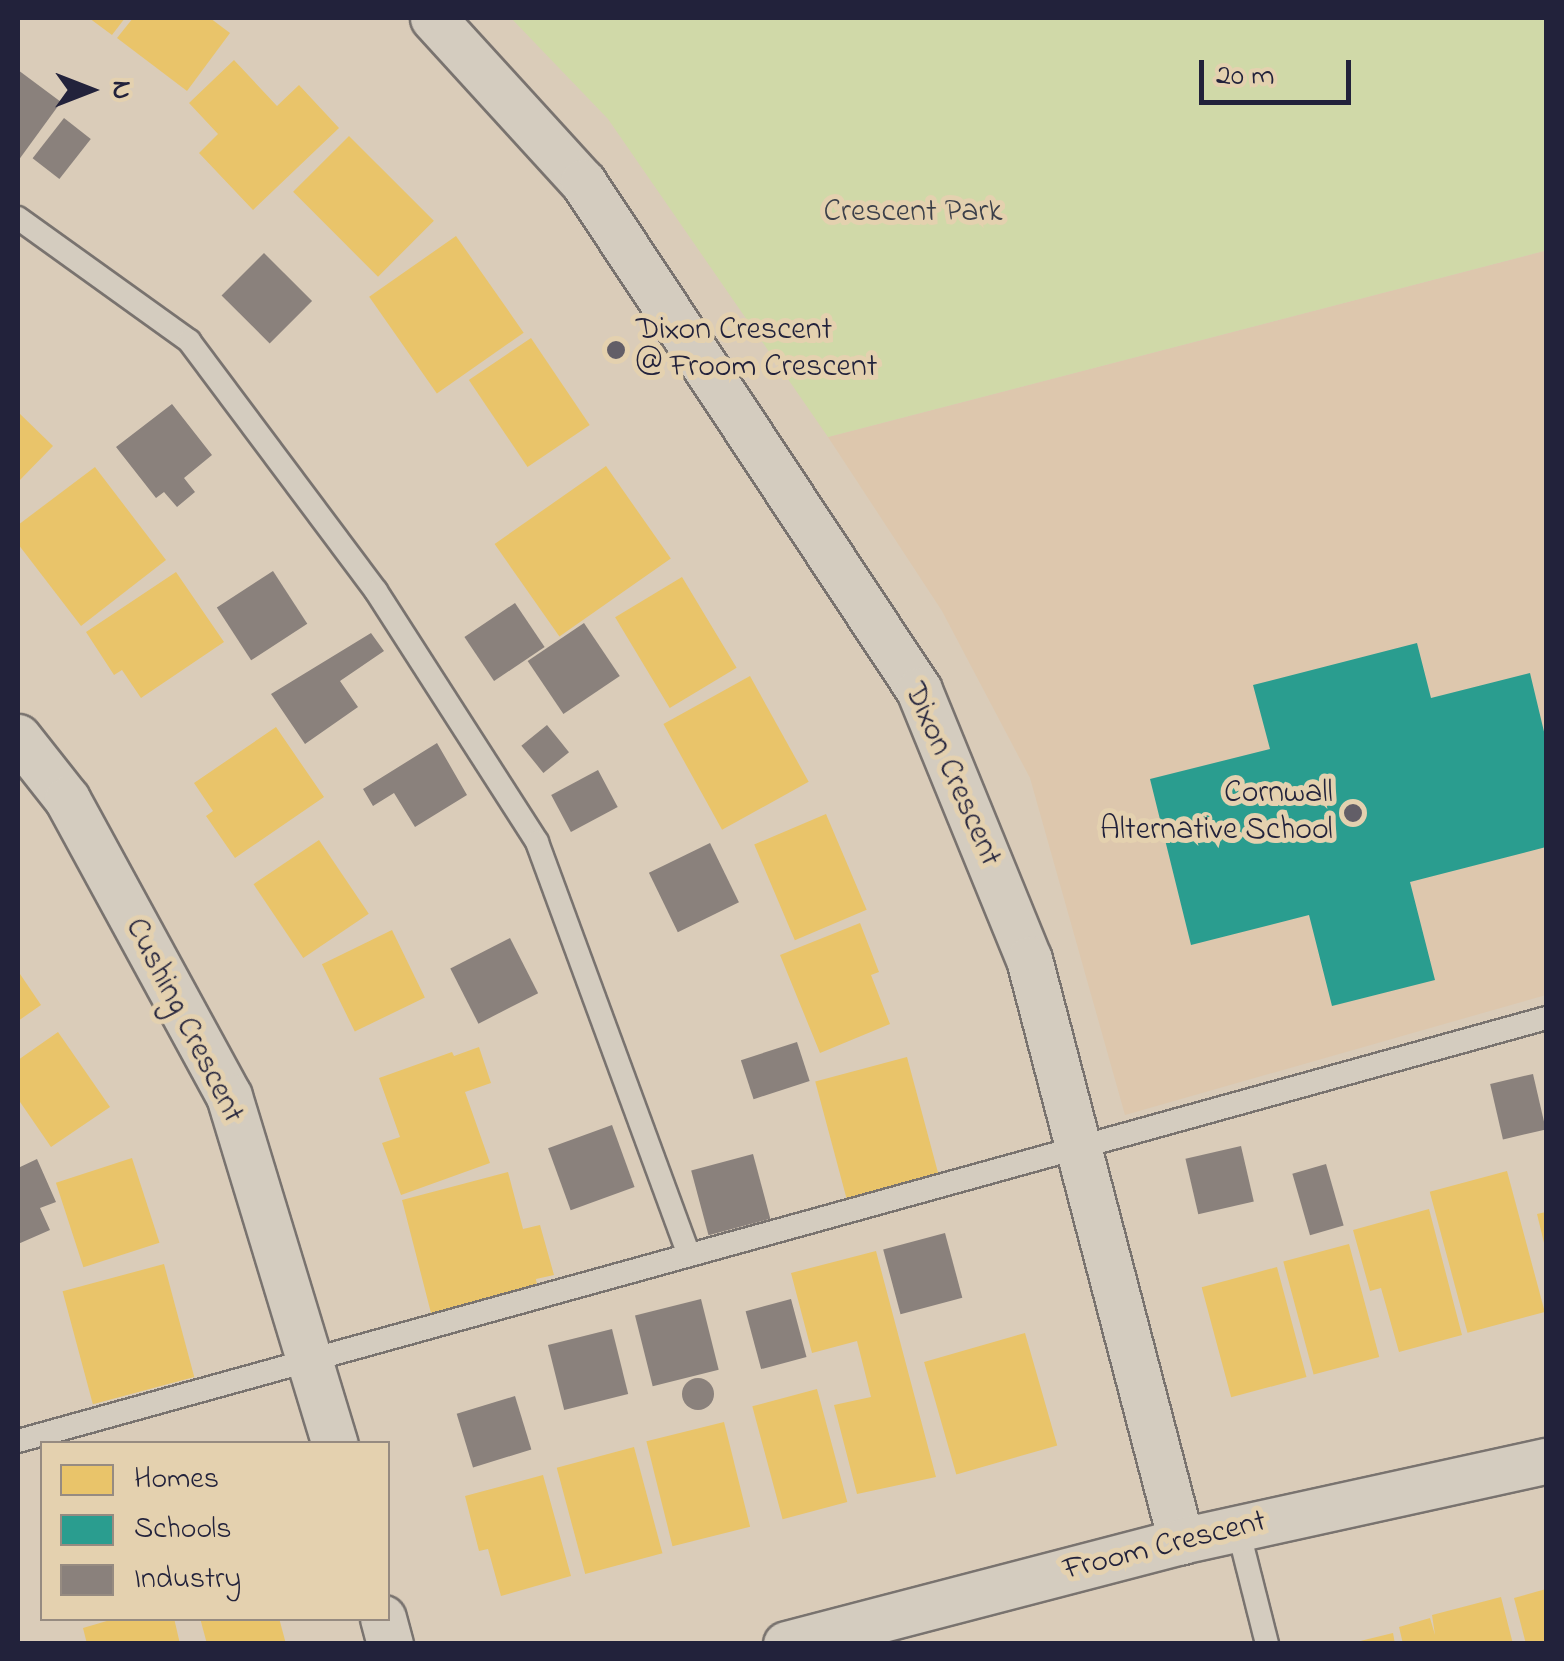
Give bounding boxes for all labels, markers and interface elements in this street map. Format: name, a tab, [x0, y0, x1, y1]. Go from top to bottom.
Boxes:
north arrow	[40, 40, 140, 140]
scale bar	[1204, 40, 1356, 102]
text: 20 m	[1216, 55, 1275, 99]
text: N	[100, 81, 141, 99]
park label: Crescent Park	[823, 194, 1003, 232]
place label: Dixon Crescent @ Froom Crescent	[636, 313, 877, 388]
marker: Dixon Crescent @ Froom Crescent	[605, 339, 627, 361]
street label: Dixon Crescent	[894, 678, 1008, 872]
place label: Cornwall Alternative School	[1100, 776, 1333, 851]
marker: Cornwall Alternative School	[1342, 802, 1364, 824]
street label: Cushing Crescent	[115, 912, 251, 1130]
legend	[40, 1441, 390, 1621]
text: Homes	[134, 1458, 219, 1502]
street label: Froom Crescent	[1060, 1503, 1270, 1591]
text: Schools	[134, 1508, 231, 1552]
text: Industry	[134, 1558, 241, 1602]

